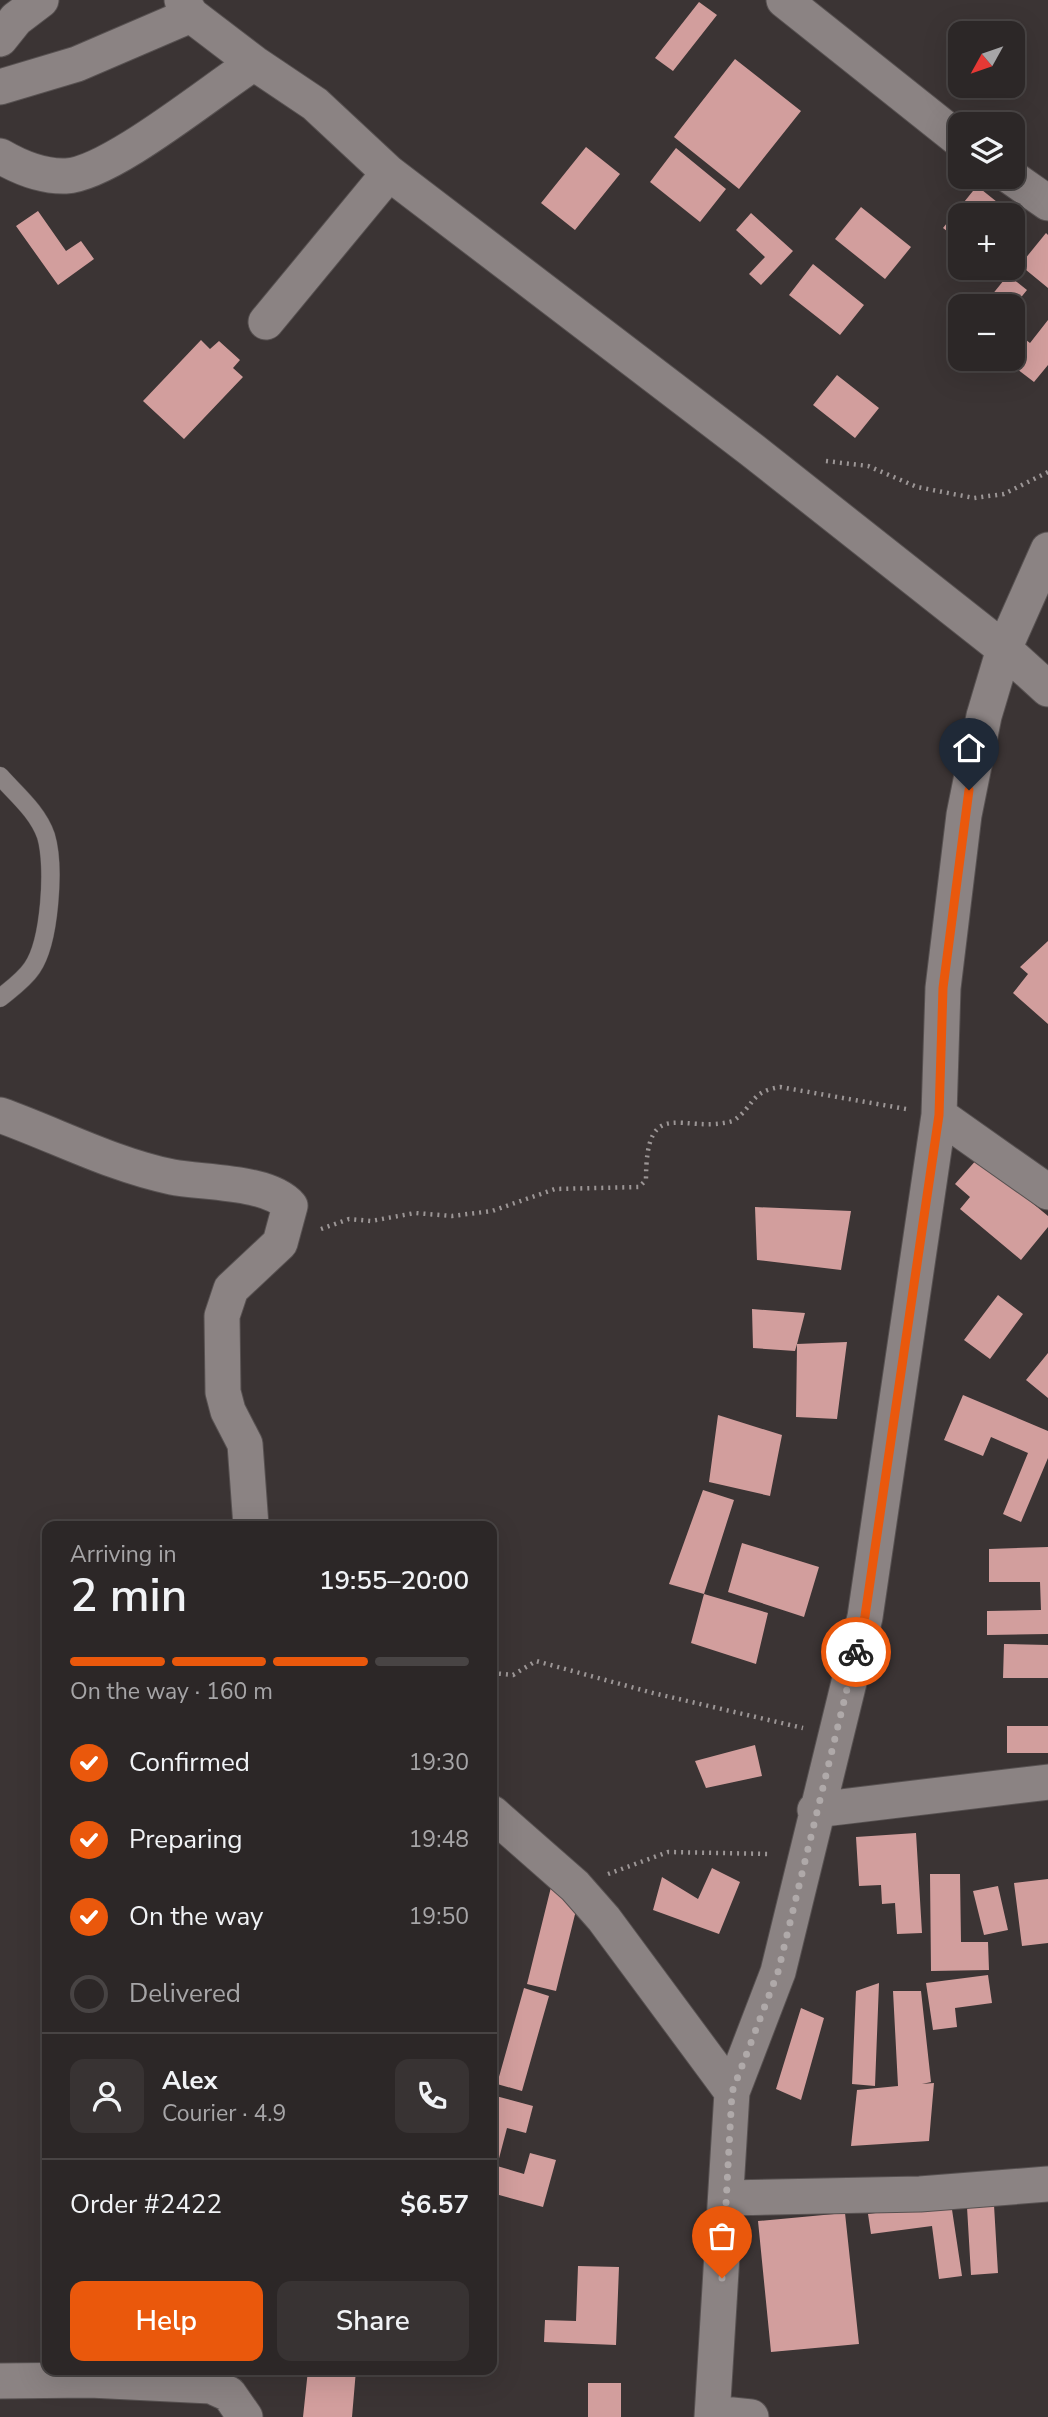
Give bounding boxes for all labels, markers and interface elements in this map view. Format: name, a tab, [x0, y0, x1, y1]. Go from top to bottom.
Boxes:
north arrow	[948, 21, 1026, 98]
map controls	[948, 21, 1025, 371]
button: layers	[948, 112, 1025, 189]
button: +	[948, 203, 1025, 280]
button: −	[948, 294, 1025, 371]
pin	[939, 718, 999, 790]
icon: home	[950, 729, 988, 767]
text: Arriving in	[70, 1539, 177, 1570]
text: 19:55–20:00	[319, 1563, 469, 1598]
text: 2 min	[70, 1564, 187, 1627]
courier	[821, 1617, 891, 1687]
icon: bike	[837, 1633, 875, 1671]
text: On the way · 160 m	[70, 1676, 273, 1707]
icon: check	[70, 1744, 108, 1782]
text: Confirmed	[129, 1745, 250, 1780]
text: 19:30	[409, 1747, 469, 1778]
icon: check	[70, 1821, 108, 1859]
text: Preparing	[129, 1822, 242, 1857]
text: 19:48	[409, 1824, 469, 1855]
icon: check	[70, 1898, 108, 1936]
text: On the way	[129, 1899, 263, 1934]
text: 19:50	[409, 1901, 469, 1932]
text: Delivered	[129, 1976, 241, 2011]
button: person	[70, 2059, 144, 2133]
button: phone	[395, 2059, 469, 2133]
text: Alex	[162, 2063, 218, 2098]
text: Courier · 4.9	[162, 2098, 286, 2129]
text: Order #2422	[70, 2187, 222, 2222]
text: $6.57	[400, 2187, 469, 2222]
pin	[692, 2206, 752, 2278]
icon: bag	[703, 2217, 741, 2255]
button: Help	[70, 2281, 263, 2361]
button: Share	[277, 2281, 469, 2361]

